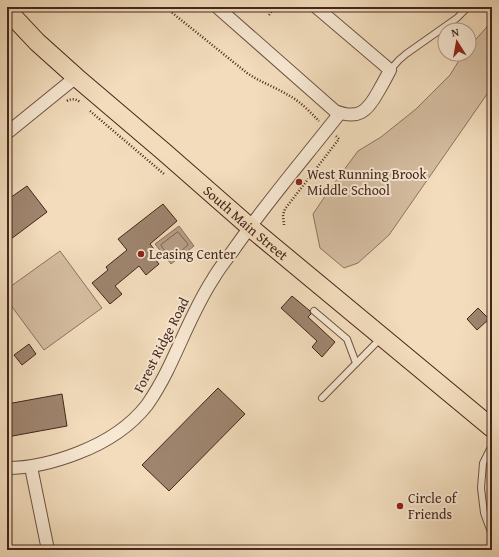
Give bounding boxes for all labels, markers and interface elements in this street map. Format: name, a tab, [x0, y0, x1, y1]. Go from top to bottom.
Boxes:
north arrow	[437, 22, 477, 62]
text: N	[450, 24, 461, 41]
place label: West Running Brook Middle School	[307, 164, 427, 200]
marker: West Running Brook Middle School	[294, 177, 304, 187]
street label: South Main Street	[199, 181, 292, 265]
place label: Leasing Center	[149, 244, 236, 264]
marker: Leasing Center	[136, 249, 146, 259]
street label: Forest Ridge Road	[128, 293, 194, 396]
place label: Circle of Friends	[408, 488, 458, 524]
marker: Circle of Friends	[395, 501, 405, 511]

